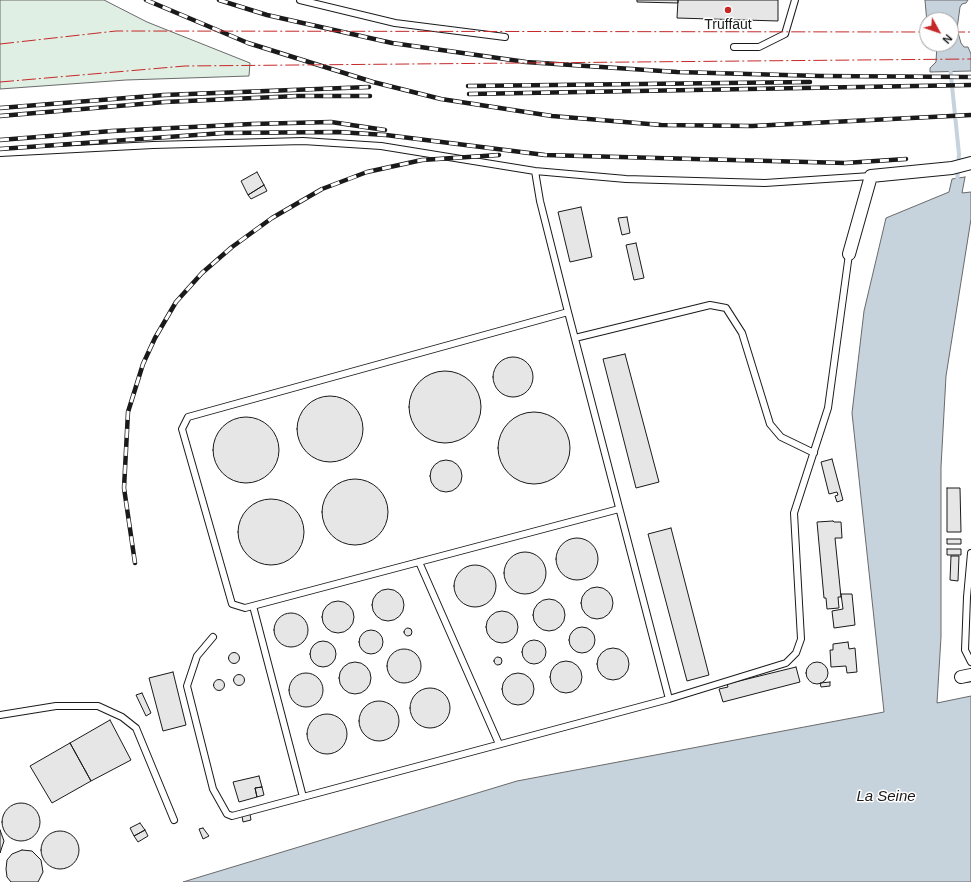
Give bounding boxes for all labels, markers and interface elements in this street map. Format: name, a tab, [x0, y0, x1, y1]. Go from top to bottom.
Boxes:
marker: Truffaut	[723, 5, 733, 15]
north arrow	[919, 12, 959, 52]
place label: Truffaut	[704, 17, 752, 33]
text: N	[940, 32, 955, 46]
water label: La Seine	[856, 788, 916, 806]

